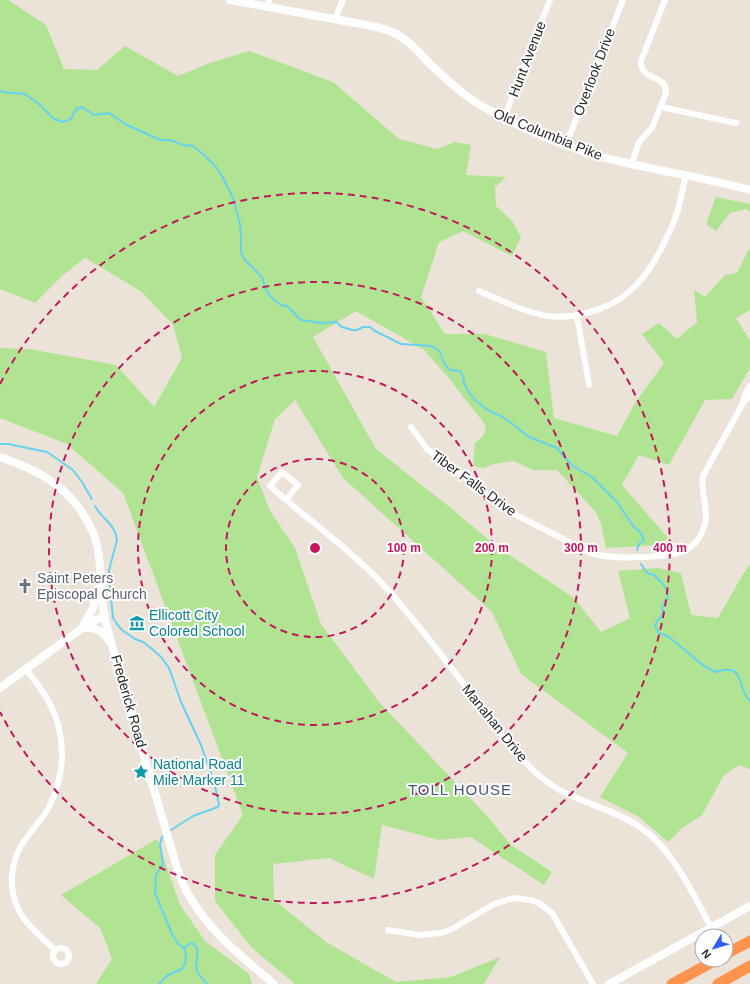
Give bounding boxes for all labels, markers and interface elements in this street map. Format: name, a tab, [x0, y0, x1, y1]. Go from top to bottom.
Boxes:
street label: Hunt Avenue	[505, 19, 549, 99]
street label: Overlook Drive	[570, 26, 618, 118]
street label: Old Columbia Pike	[491, 105, 605, 163]
street label: Tiber Falls Drive	[428, 447, 520, 519]
centre of rings	[308, 541, 322, 555]
text: 100 m	[387, 541, 421, 555]
text: 200 m	[475, 541, 509, 555]
text: 300 m	[564, 541, 598, 555]
text: 400 m	[653, 541, 687, 555]
place label: Saint Peters Episcopal Church	[37, 570, 147, 602]
church icon: Saint Peters Episcopal Church	[16, 577, 34, 595]
place label: Ellicott City Colored School	[149, 607, 245, 639]
museum icon: Ellicott City Colored School	[128, 614, 146, 632]
street label: Frederick Road	[108, 653, 150, 749]
street label: Manahan Drive	[459, 681, 531, 765]
place label: National Road Mile Marker 11	[153, 756, 245, 788]
place icon: National Road Mile Marker 11	[132, 763, 150, 781]
district label: TOLL HOUSE	[408, 781, 512, 798]
north arrow	[694, 928, 734, 968]
text: N	[699, 947, 713, 961]

